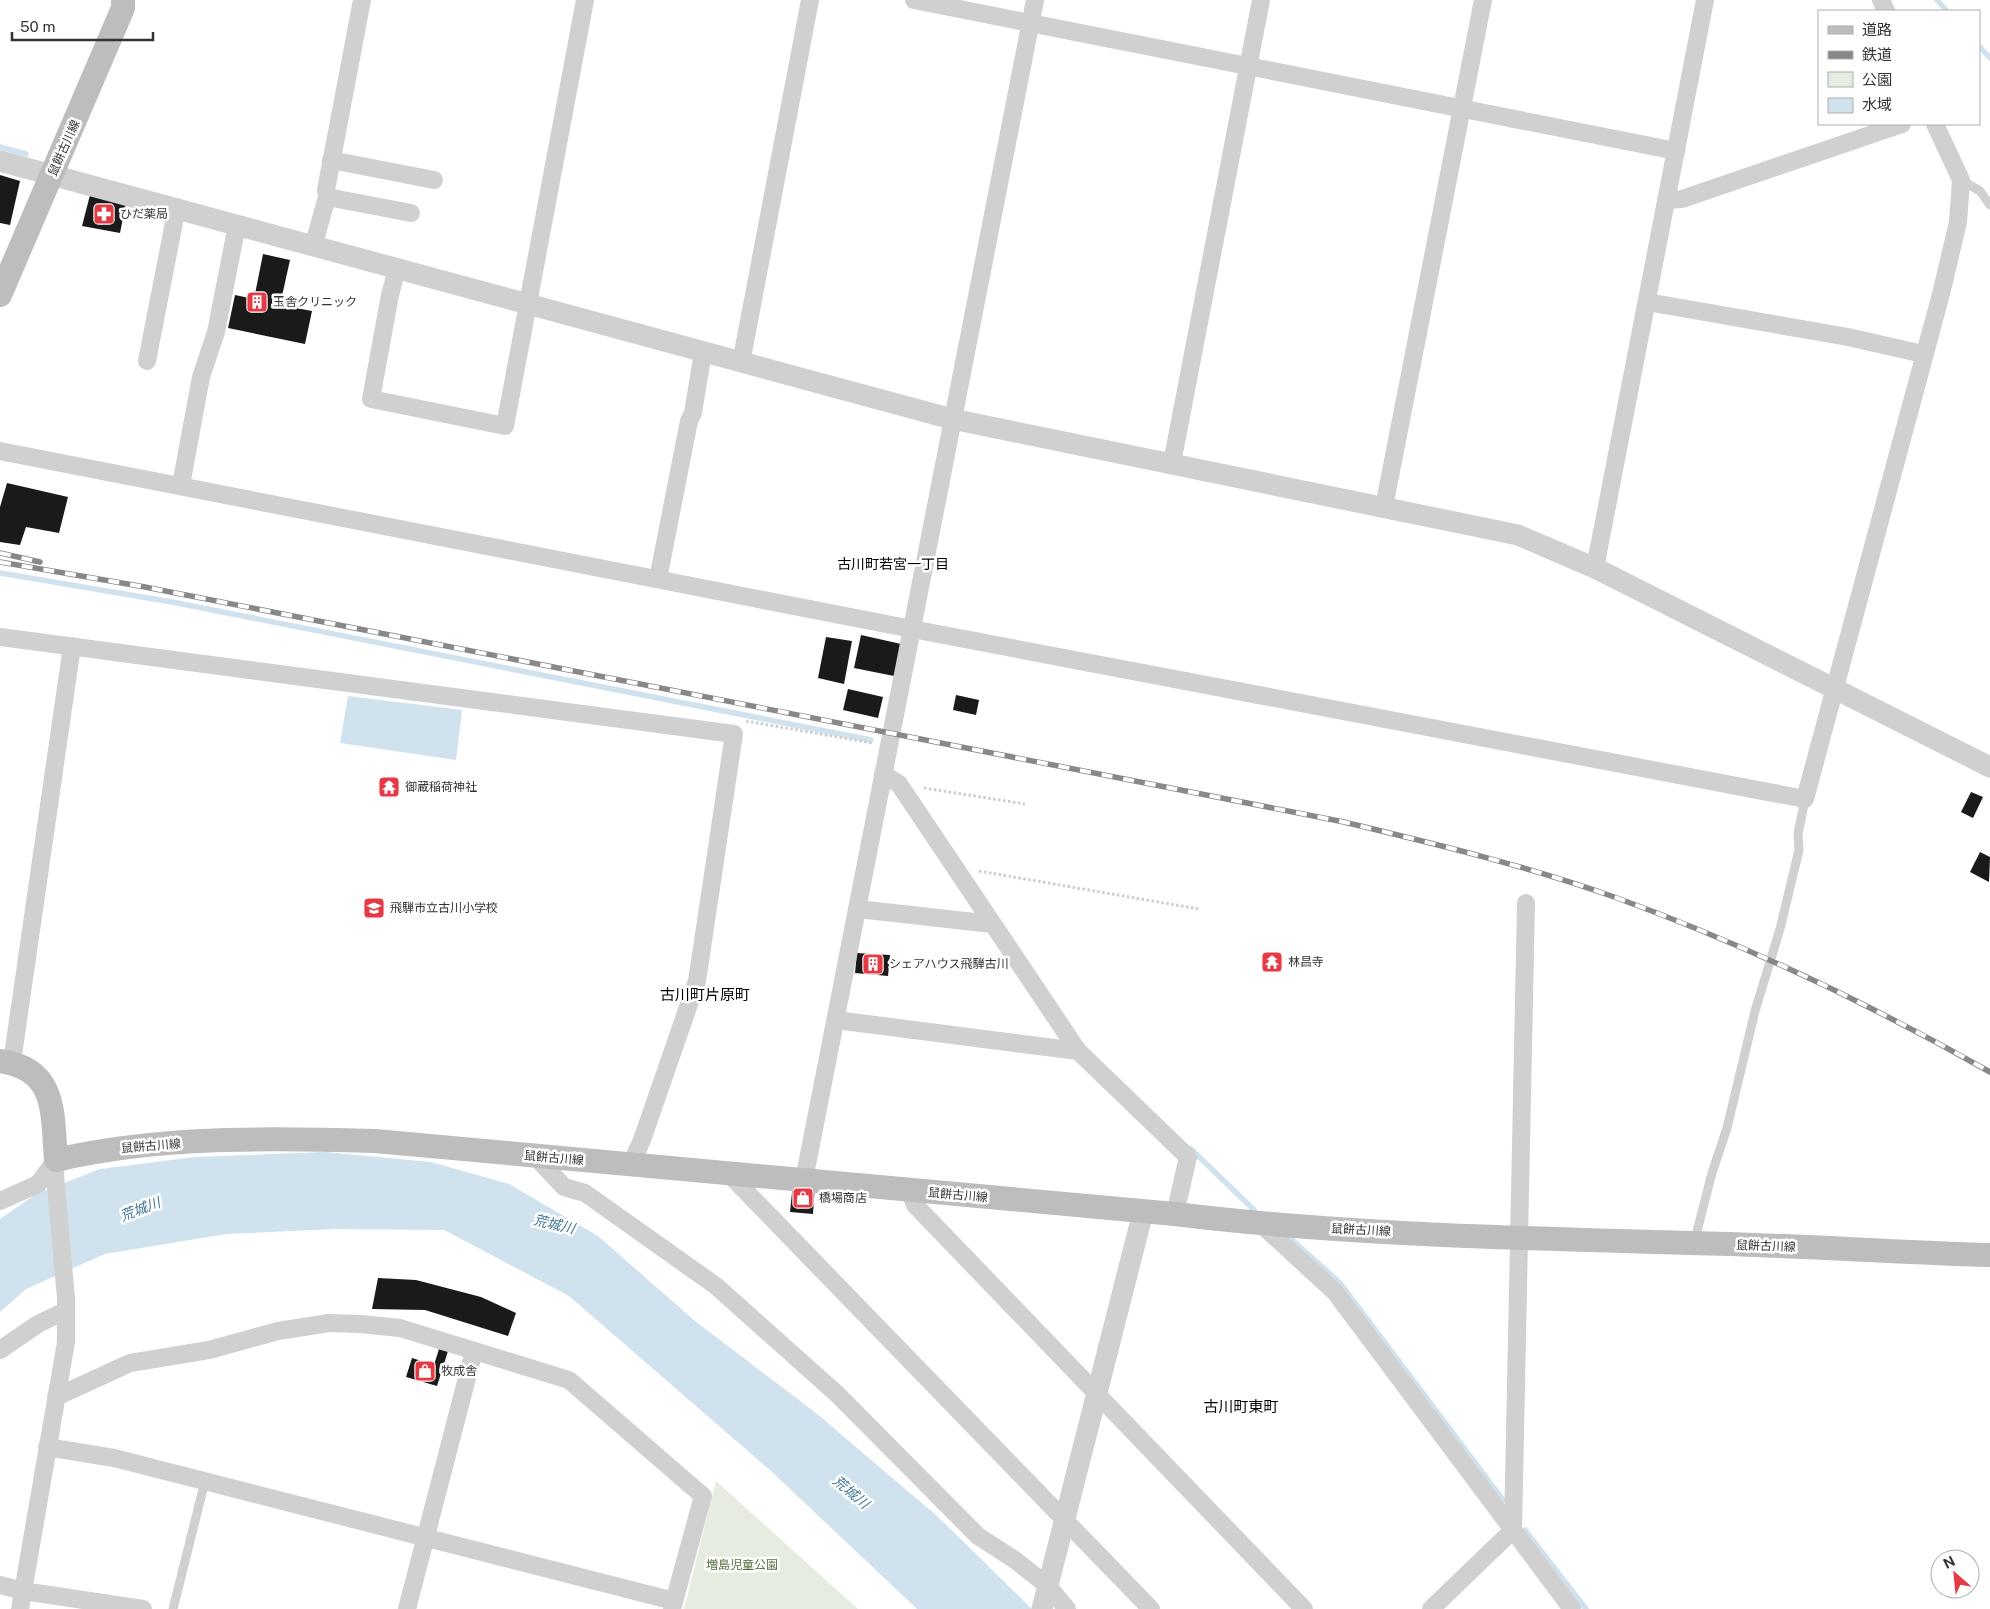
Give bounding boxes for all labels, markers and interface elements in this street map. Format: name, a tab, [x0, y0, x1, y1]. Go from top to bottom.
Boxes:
scale bar	[12, 10, 154, 42]
legend	[1818, 10, 1980, 125]
text: 50 m	[20, 18, 55, 35]
text: 道路	[1862, 21, 1892, 38]
text: 鉄道	[1862, 46, 1892, 63]
text: 公園	[1862, 71, 1892, 88]
text: 水域	[1862, 96, 1892, 113]
street label: 鼠餅古川線	[45, 118, 83, 178]
pharmacy icon: ひだ薬局	[92, 202, 116, 226]
place label: ひだ薬局	[120, 207, 168, 221]
building icon: 玉舎クリニック	[245, 290, 269, 314]
place label: 玉舎クリニック	[273, 295, 357, 309]
district label: 古川町若宮一丁目	[837, 556, 949, 572]
temple icon: 御蔵稲荷神社	[377, 775, 401, 799]
place label: 御蔵稲荷神社	[405, 780, 477, 794]
school or university icon: 飛騨市立古川小学校	[362, 896, 386, 920]
place label: 飛騨市立古川小学校	[390, 901, 498, 915]
temple icon: 林昌寺	[1260, 950, 1284, 974]
building icon: シェアハウス飛騨古川	[861, 952, 885, 976]
place label: 林昌寺	[1288, 955, 1324, 969]
place label: シェアハウス飛騨古川	[889, 957, 1009, 971]
district label: 古川町片原町	[660, 986, 750, 1003]
street label: 鼠餅古川線	[120, 1136, 182, 1156]
street label: 鼠餅古川線	[523, 1148, 585, 1168]
street label: 鼠餅古川線	[927, 1185, 989, 1205]
shop icon: 橋場商店	[791, 1186, 815, 1210]
place label: 橋場商店	[819, 1191, 867, 1205]
water label: 荒城川	[118, 1193, 164, 1224]
water label: 荒城川	[532, 1211, 578, 1237]
street label: 鼠餅古川線	[1331, 1221, 1391, 1239]
street label: 鼠餅古川線	[1736, 1238, 1796, 1254]
shop icon: 牧成舎	[413, 1359, 437, 1383]
place label: 牧成舎	[441, 1364, 477, 1378]
district label: 古川町東町	[1203, 1398, 1279, 1415]
water label: 荒城川	[830, 1472, 874, 1513]
north arrow	[1930, 1549, 1980, 1599]
text: N	[1941, 1553, 1958, 1572]
park label: 増島児童公園	[706, 1558, 778, 1572]

